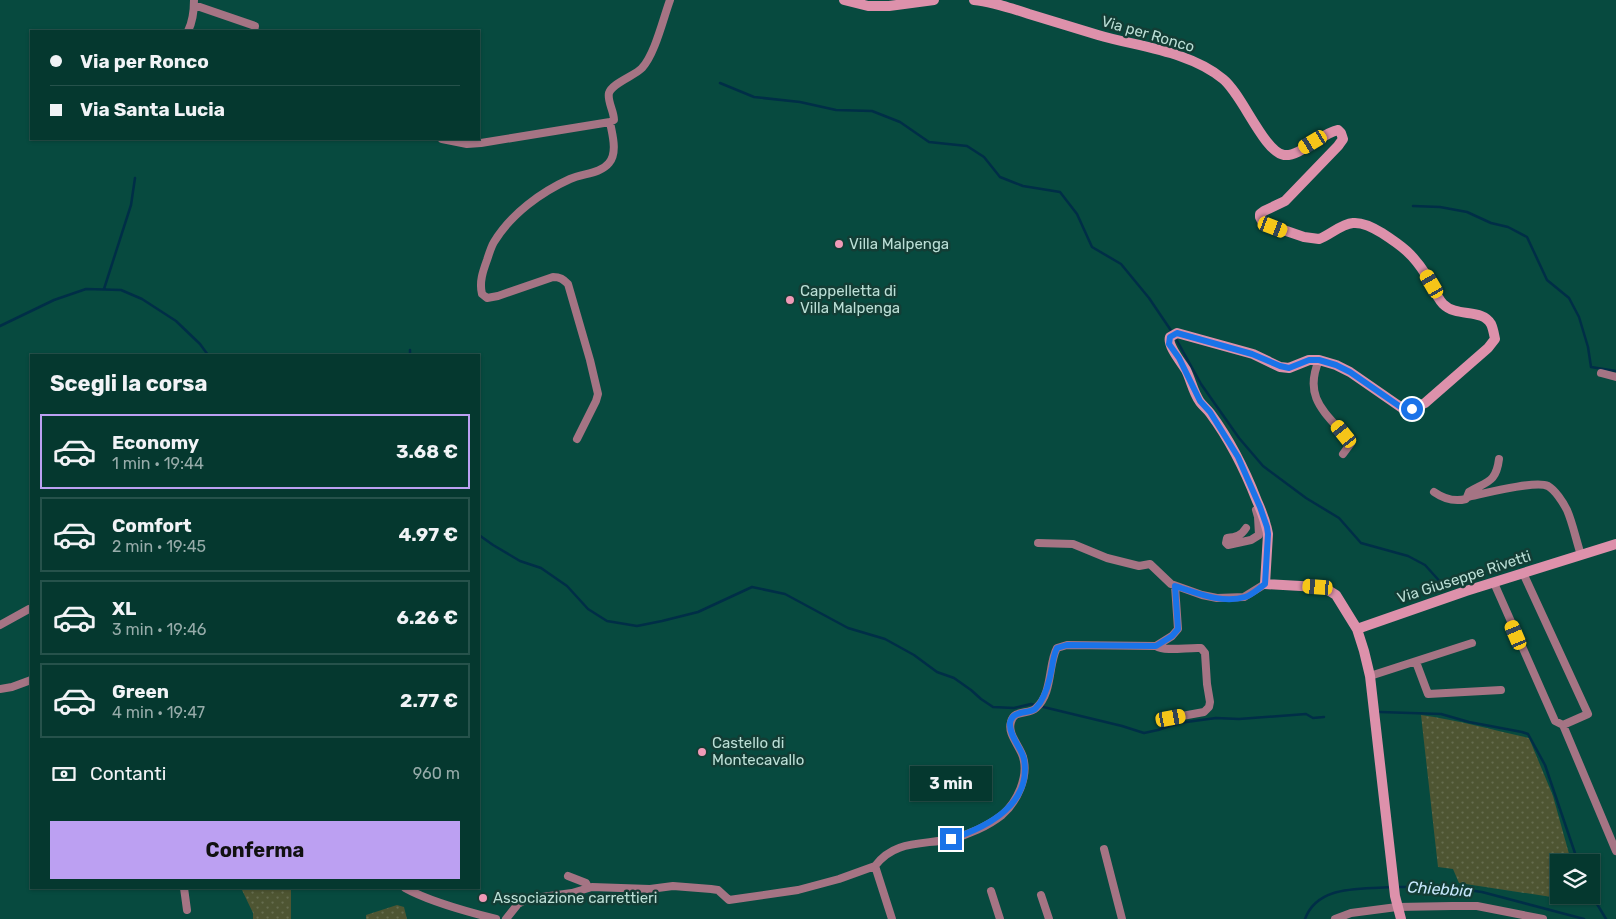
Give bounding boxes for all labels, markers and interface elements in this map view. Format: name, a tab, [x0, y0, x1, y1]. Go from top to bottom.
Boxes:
street label: Via per Ronco	[1099, 12, 1197, 56]
text: Via per Ronco	[80, 50, 209, 73]
text: Via Santa Lucia	[80, 98, 225, 121]
car	[1296, 128, 1329, 156]
car	[1256, 215, 1289, 239]
place label: Villa Malpenga	[849, 235, 949, 253]
marker: Villa Malpenga	[833, 238, 845, 250]
car	[1418, 267, 1445, 301]
place label: Cappelletta di Villa Malpenga	[800, 282, 900, 317]
marker: Cappelletta di Villa Malpenga	[784, 294, 796, 306]
text: Scegli la corsa	[50, 370, 207, 397]
route start	[1401, 398, 1423, 420]
car	[1328, 418, 1359, 450]
icon: car	[52, 429, 97, 474]
text: Economy	[112, 431, 199, 454]
text: 3.68 €	[396, 440, 458, 463]
text: 1 min · 19:44	[112, 454, 204, 473]
icon: car	[52, 512, 97, 557]
text: Comfort	[112, 514, 192, 537]
text: 4.97 €	[398, 523, 458, 546]
text: 2 min · 19:45	[112, 537, 206, 556]
street label: Via Giuseppe Rivetti	[1395, 547, 1533, 607]
car	[1302, 578, 1333, 596]
icon: car	[52, 595, 97, 640]
text: XL	[112, 597, 136, 620]
text: 6.26 €	[397, 606, 458, 629]
car	[1503, 618, 1528, 652]
text: 3 min · 19:46	[112, 620, 206, 639]
icon: car	[52, 678, 97, 723]
text: Green	[112, 680, 169, 703]
text: 2.77 €	[400, 689, 458, 712]
text: 4 min · 19:47	[112, 703, 205, 722]
car	[1154, 708, 1187, 728]
place label: Castello di Montecavallo	[712, 734, 804, 769]
marker: Castello di Montecavallo	[696, 746, 708, 758]
icon: cash	[50, 760, 78, 788]
text: Contanti	[90, 762, 166, 785]
text: 960 m	[413, 764, 460, 783]
callout: 3 min	[910, 766, 992, 802]
text: 3 min	[929, 774, 973, 793]
button: Conferma	[50, 821, 460, 879]
route end	[940, 828, 962, 850]
map controls	[1550, 854, 1600, 904]
button: layers	[1550, 854, 1600, 904]
water label: Chiebbia	[1407, 877, 1473, 901]
place label: Associazione carrettieri	[493, 889, 657, 907]
marker: Associazione carrettieri	[477, 892, 489, 904]

